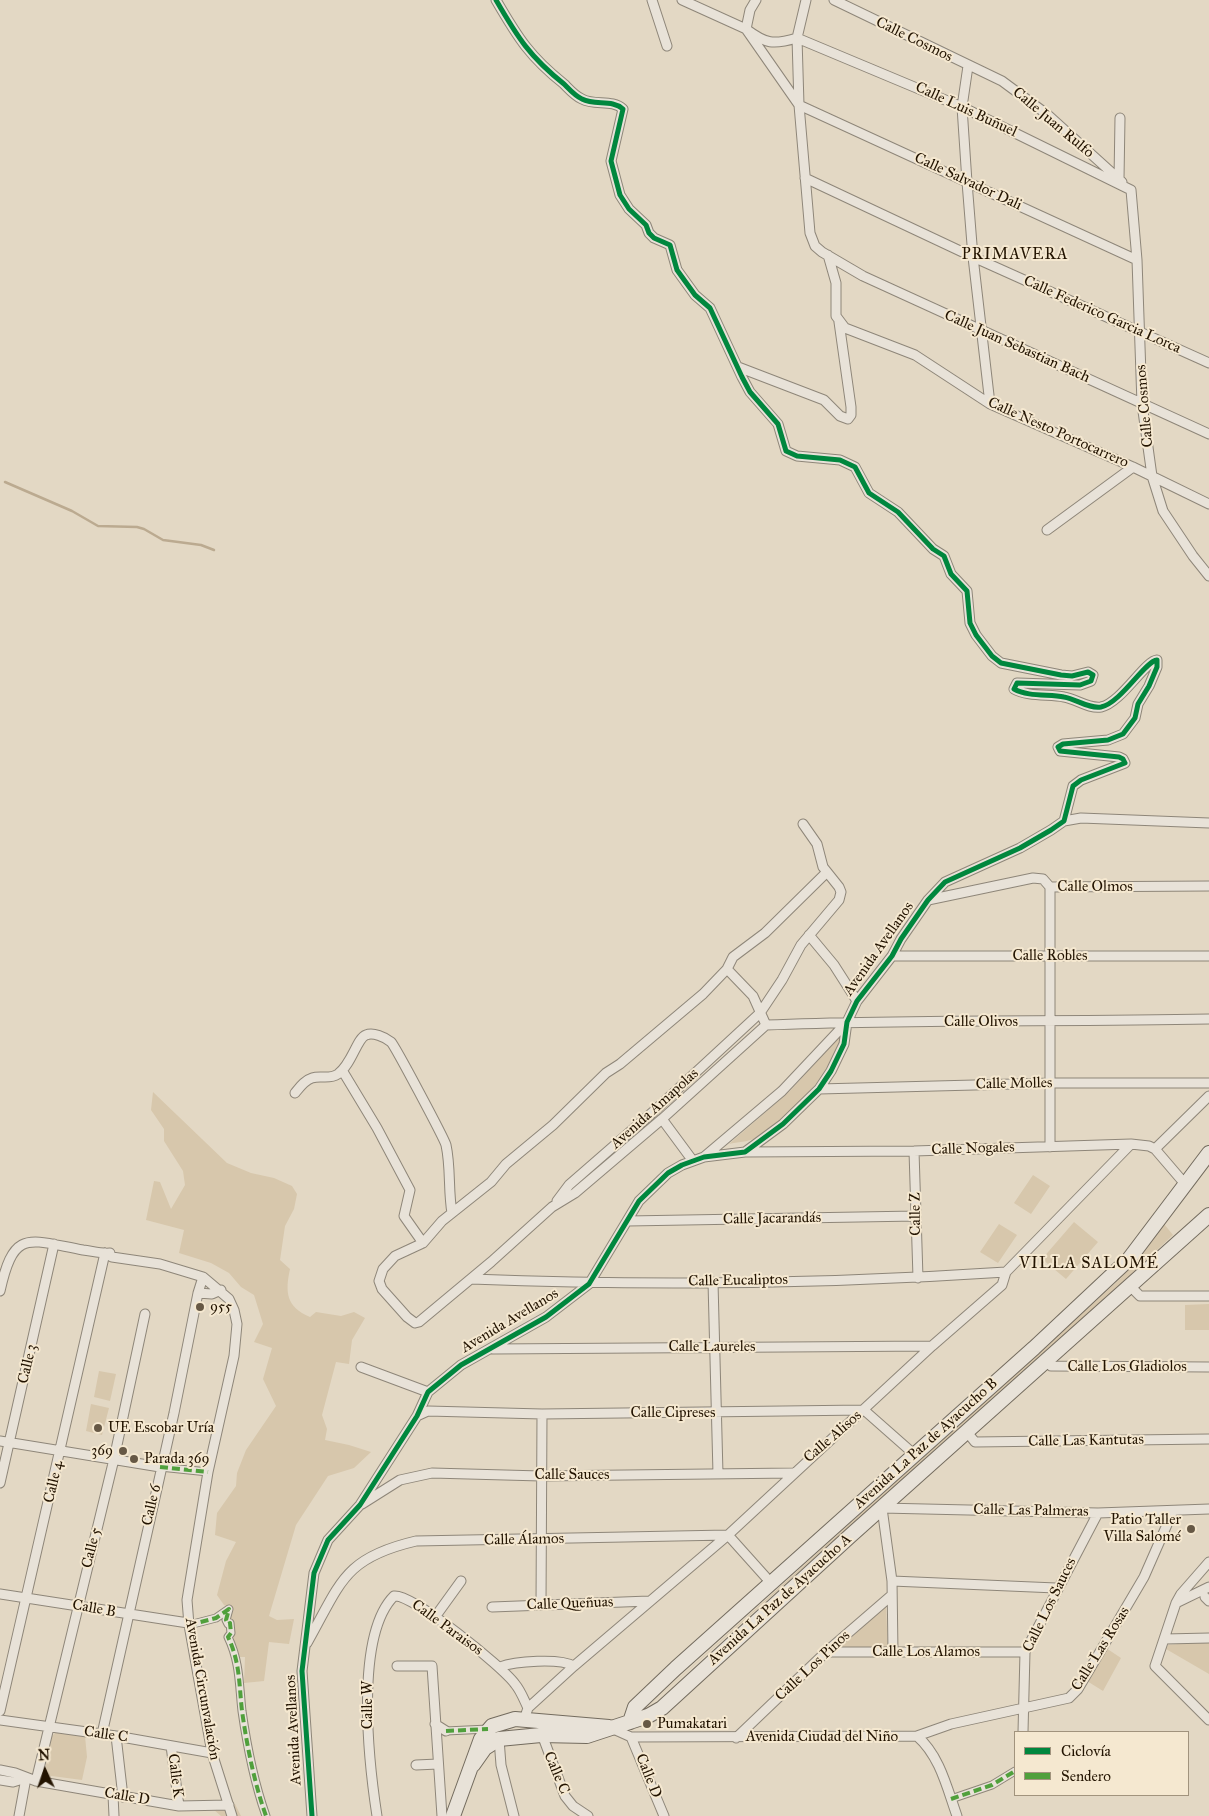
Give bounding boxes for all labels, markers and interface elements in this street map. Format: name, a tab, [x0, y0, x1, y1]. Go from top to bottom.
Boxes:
street label: Calle Cosmos	[873, 14, 955, 66]
street label: Calle Luis Buñuel	[912, 79, 1020, 141]
street label: Calle Juan Rulfo	[1009, 84, 1097, 162]
street label: Calle Salvador Dali	[911, 149, 1025, 215]
district label: PRIMAVERA	[960, 245, 1070, 265]
street label: Calle Federico Garcia Lorca	[1021, 272, 1183, 358]
street label: Calle Juan Sebastian Bach	[941, 307, 1093, 387]
street label: Calle Cosmos	[1132, 364, 1158, 448]
street label: Calle Nesto Portocarrero	[985, 394, 1131, 472]
street label: Calle Olmos	[1057, 878, 1133, 896]
street label: Avenida Avellanos	[840, 899, 918, 999]
street label: Calle Robles	[1012, 947, 1088, 965]
street label: Calle Olivos	[944, 1013, 1018, 1031]
street label: Avenida Amapolas	[607, 1065, 703, 1153]
street label: Calle Molles	[975, 1074, 1053, 1094]
street label: Calle Nogales	[931, 1139, 1015, 1159]
street label: Calle Z	[907, 1192, 925, 1236]
street label: Calle Jacarandás	[723, 1209, 821, 1229]
district label: VILLA SALOMÉ	[1017, 1254, 1161, 1274]
street label: Calle Eucaliptos	[688, 1271, 788, 1291]
street label: Avenida Avellanos	[458, 1285, 562, 1357]
place label: 955	[210, 1298, 232, 1316]
marker: 955	[194, 1301, 206, 1313]
street label: Calle Laureles	[668, 1338, 756, 1356]
street label: Calle 3	[15, 1342, 41, 1386]
street label: Calle Los Gladiolos	[1067, 1358, 1187, 1376]
street label: Avenida La Paz de Ayacucho B	[850, 1375, 1002, 1513]
street label: Calle Cipreses	[631, 1404, 715, 1422]
street label: Calle Alisos	[800, 1407, 866, 1467]
place label: UE Escobar Uría	[108, 1419, 214, 1437]
marker: UE Escobar Uría	[92, 1422, 104, 1434]
street label: Calle Las Kantutas	[1028, 1431, 1144, 1451]
place label: 369	[91, 1442, 113, 1460]
marker: 369	[117, 1445, 129, 1457]
place label: Parada 369	[144, 1450, 209, 1468]
marker: Parada 369	[128, 1453, 140, 1465]
street label: Calle 4	[40, 1459, 68, 1505]
street label: Calle Sauces	[534, 1466, 610, 1484]
street label: Calle 6	[139, 1483, 165, 1527]
street label: Calle Las Palmeras	[973, 1501, 1089, 1521]
place label: Patio Taller Villa Salomé	[1103, 1511, 1181, 1546]
marker: Patio Taller Villa Salomé	[1185, 1523, 1197, 1535]
street label: Calle 5	[78, 1526, 106, 1570]
street label: Calle Álamos	[484, 1530, 564, 1550]
street label: Avenida La Paz de Ayacucho A	[704, 1531, 856, 1669]
street label: Calle Los Sauces	[1019, 1555, 1081, 1655]
street label: Calle Queñuas	[526, 1593, 614, 1615]
street label: Calle B	[71, 1596, 117, 1622]
street label: Calle Paraisos	[408, 1596, 486, 1660]
street label: Calle Las Rosas	[1068, 1604, 1134, 1694]
street label: Avenida Circunvalación	[181, 1616, 223, 1762]
street label: Calle Los Pinos	[772, 1627, 854, 1705]
street label: Calle Los Alamos	[872, 1643, 980, 1661]
street label: Avenida Avellanos	[282, 1674, 306, 1786]
street label: Calle W	[359, 1681, 377, 1729]
place label: Pumakatari	[657, 1715, 727, 1733]
marker: Pumakatari	[641, 1718, 653, 1730]
street label: Calle C	[83, 1723, 129, 1747]
street label: Avenida Ciudad del Niño	[746, 1728, 898, 1746]
legend	[1014, 1731, 1189, 1796]
text: Ciclovía	[1061, 1742, 1111, 1760]
north arrow	[20, 1746, 70, 1796]
text: N	[38, 1747, 51, 1764]
street label: Calle C	[539, 1749, 573, 1797]
street label: Calle D	[631, 1751, 665, 1801]
street label: Calle K	[163, 1753, 187, 1799]
text: Sendero	[1061, 1767, 1111, 1785]
street label: Calle D	[103, 1784, 151, 1810]

